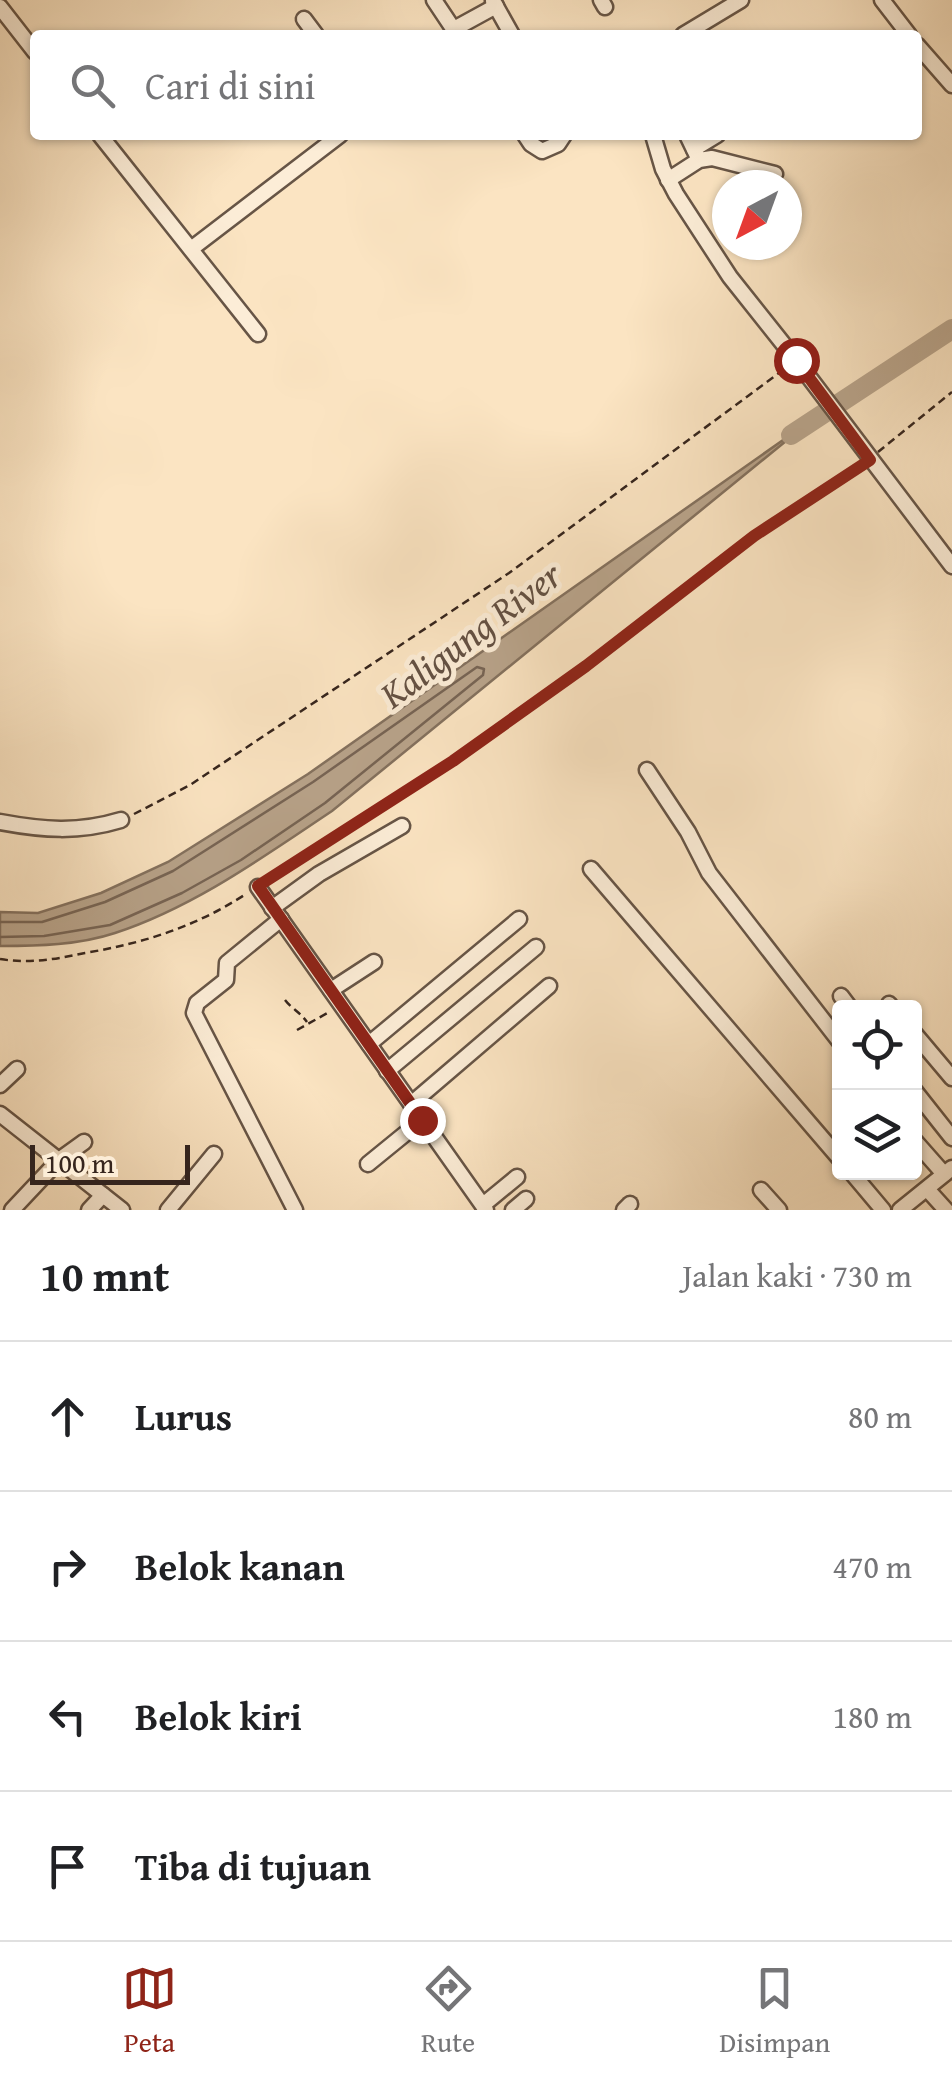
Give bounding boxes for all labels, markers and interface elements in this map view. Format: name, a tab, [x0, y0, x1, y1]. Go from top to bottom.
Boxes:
search box	[30, 30, 922, 140]
text: Cari di sini	[145, 57, 315, 113]
icon: search	[65, 58, 120, 113]
north arrow	[712, 170, 802, 260]
route start	[774, 338, 820, 384]
water label: Kaligung River	[367, 546, 574, 722]
map controls	[832, 1000, 922, 1180]
button: locate	[832, 1000, 922, 1090]
button: layers	[832, 1090, 922, 1180]
route end	[400, 1098, 446, 1144]
scale bar	[30, 1140, 190, 1184]
text: 100 m	[45, 1142, 114, 1183]
text: 10 mnt	[40, 1245, 169, 1306]
text: Jalan kaki · 730 m	[682, 1252, 912, 1299]
text: Lurus	[135, 1388, 232, 1444]
icon: ahead	[40, 1389, 95, 1444]
text: 80 m	[848, 1393, 912, 1440]
text: Belok kanan	[135, 1538, 345, 1594]
icon: right	[40, 1539, 95, 1594]
text: 470 m	[833, 1543, 912, 1590]
text: Belok kiri	[135, 1688, 302, 1744]
icon: left	[40, 1689, 95, 1744]
text: 180 m	[833, 1693, 912, 1740]
text: Tiba di tujuan	[135, 1838, 371, 1894]
icon: arrive	[40, 1839, 95, 1894]
tab: Peta	[122, 1961, 177, 2062]
tab: Rute	[421, 1961, 476, 2062]
tab: Disimpan	[719, 1961, 830, 2062]

